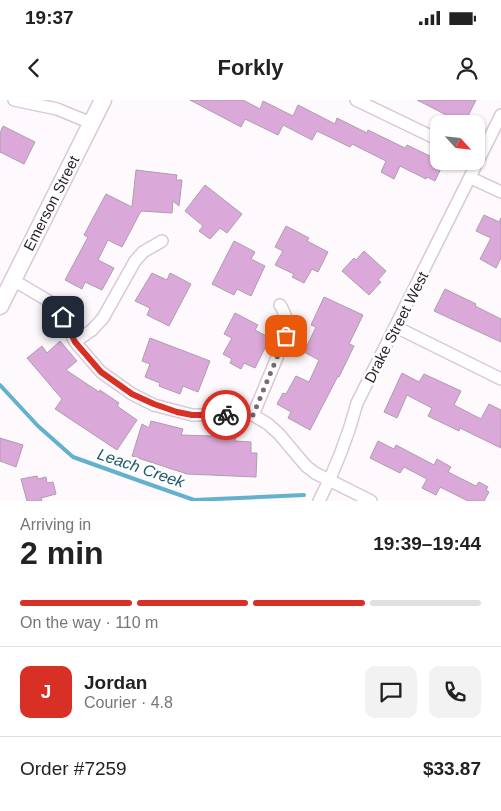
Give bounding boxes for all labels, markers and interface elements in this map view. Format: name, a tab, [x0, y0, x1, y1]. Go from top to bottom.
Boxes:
text: 19:37	[25, 7, 74, 28]
icon: back	[20, 54, 48, 82]
icon: person	[453, 54, 481, 82]
text: Forkly	[217, 55, 284, 80]
north arrow	[430, 115, 485, 170]
map controls	[430, 115, 485, 170]
street label: Emerson Street	[20, 152, 83, 253]
street label: Drake Street West	[361, 268, 432, 385]
pin	[42, 296, 84, 338]
icon: home	[49, 303, 77, 331]
pin	[265, 315, 307, 357]
icon: bag	[272, 322, 300, 350]
courier	[201, 390, 251, 440]
icon: bike	[212, 401, 240, 429]
water label: Leach Creek	[95, 445, 188, 491]
text: Arriving in	[20, 516, 91, 533]
text: 19:39–19:44	[373, 533, 481, 554]
text: 2 min	[20, 535, 104, 571]
text: On the way · 110 m	[20, 614, 158, 631]
button: chat	[365, 666, 417, 718]
button: phone	[429, 666, 481, 718]
text: Jordan	[84, 672, 147, 693]
text: J	[41, 681, 51, 702]
text: Courier · 4.8	[84, 694, 173, 711]
text: Order #7259	[20, 758, 127, 779]
text: $33.87	[423, 758, 481, 779]

